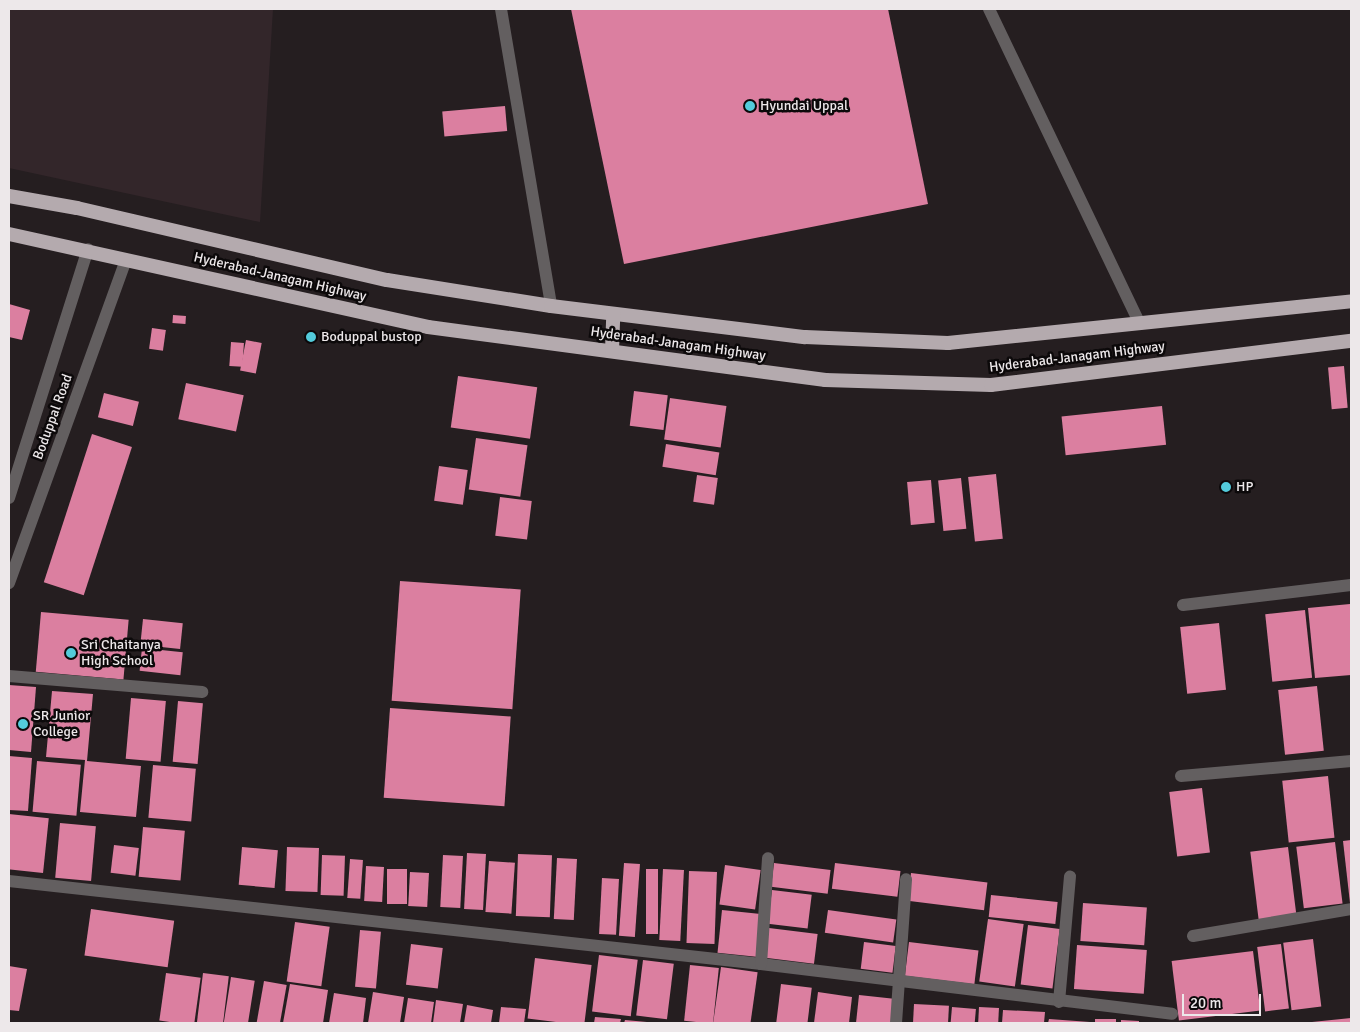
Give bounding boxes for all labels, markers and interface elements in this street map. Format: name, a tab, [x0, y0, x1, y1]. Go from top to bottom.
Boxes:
place label: Hyundai Uppal	[760, 98, 848, 114]
marker: Hyundai Uppal	[744, 100, 756, 112]
street label: Hyderabad-Janagam Highway	[192, 249, 368, 305]
street label: Hyderabad-Janagam Highway	[589, 323, 767, 365]
place label: Boduppal bustop	[321, 329, 422, 345]
marker: Boduppal bustop	[305, 331, 317, 343]
street label: Hyderabad-Janagam Highway	[988, 338, 1166, 376]
street label: Boduppal Road	[30, 372, 76, 462]
place label: HP	[1236, 479, 1253, 495]
marker: HP	[1220, 481, 1232, 493]
place label: Sri Chaitanya High School	[81, 637, 161, 670]
marker: Sri Chaitanya High School	[65, 647, 77, 659]
place label: SR Junior College	[33, 708, 90, 740]
marker: SR Junior College	[17, 718, 29, 730]
scale bar	[1185, 984, 1264, 1016]
text: 20 m	[1190, 994, 1221, 1012]

